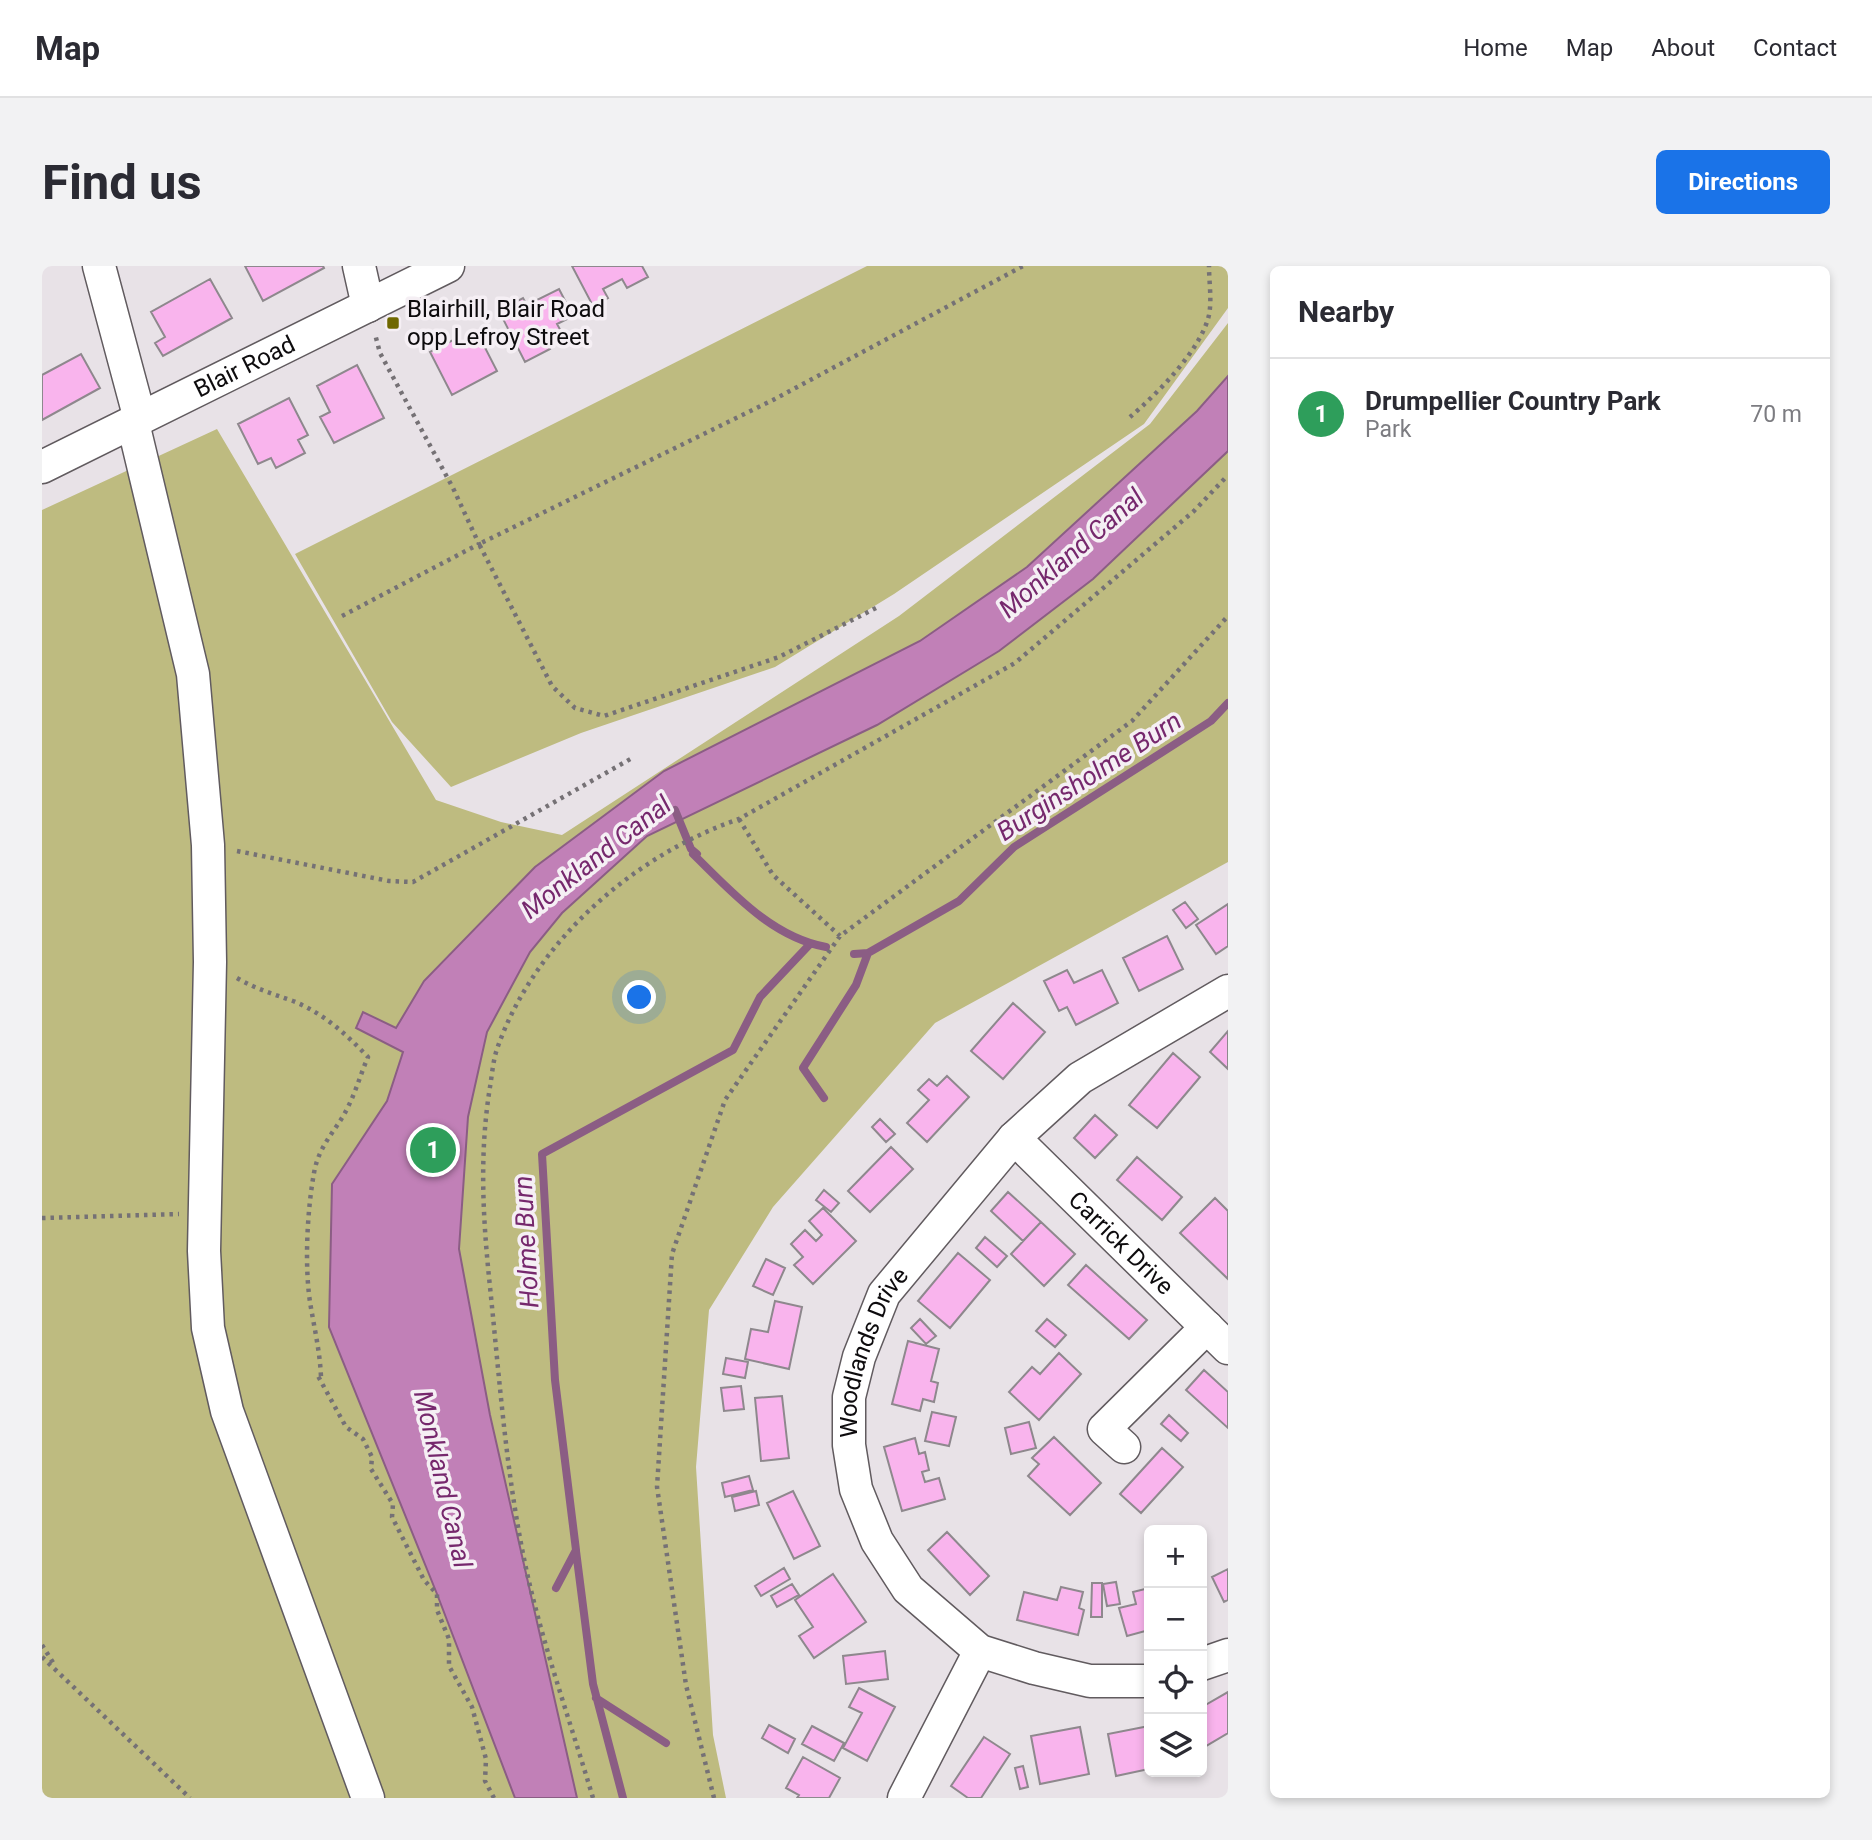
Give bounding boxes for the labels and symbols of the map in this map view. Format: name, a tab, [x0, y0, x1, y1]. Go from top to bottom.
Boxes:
place label: Blairhill, Blair Road opp Lefroy Street	[407, 295, 605, 351]
marker: Blairhill, Blair Road opp Lefroy Street	[385, 315, 401, 331]
street label: Blair Road	[190, 330, 300, 403]
water label: Monkland Canal	[993, 482, 1150, 624]
water label: Burginsholme Burn	[991, 705, 1187, 847]
water label: Monkland Canal	[515, 789, 677, 925]
your location	[622, 980, 656, 1014]
pin: 1	[410, 1124, 456, 1176]
water label: Holme Burn	[508, 1175, 544, 1309]
street label: Carrick Drive	[1063, 1186, 1179, 1300]
street label: Woodlands Drive	[834, 1262, 914, 1438]
water label: Monkland Canal	[408, 1387, 478, 1572]

